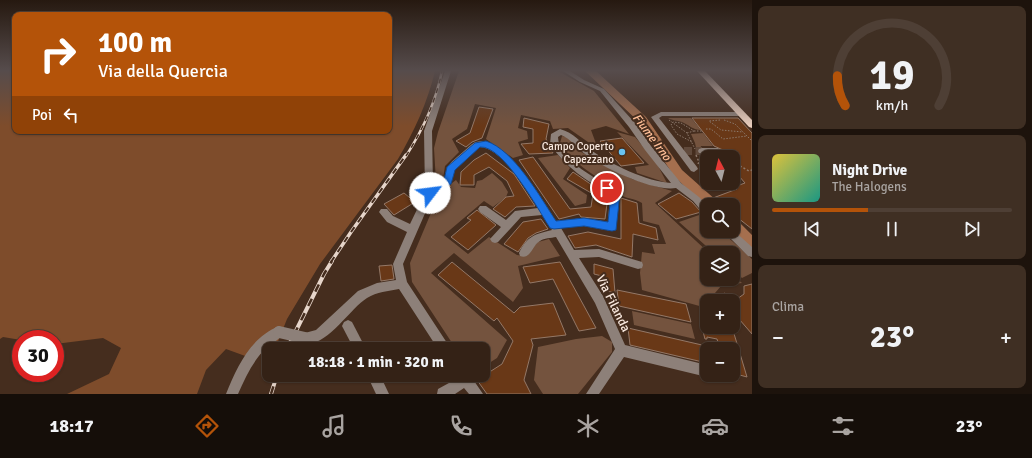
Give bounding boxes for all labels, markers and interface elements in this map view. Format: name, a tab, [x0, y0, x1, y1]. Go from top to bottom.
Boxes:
text: 100 m	[98, 26, 172, 60]
icon: right	[32, 28, 84, 80]
text: 19	[870, 49, 914, 100]
text: Via della Quercia	[98, 60, 228, 82]
text: km/h	[876, 96, 908, 113]
icon: left	[60, 104, 82, 126]
text: Poi	[32, 106, 52, 124]
water label: Fiume Irno	[629, 111, 675, 164]
place label: Campo Coperto Capezzano	[542, 140, 614, 166]
marker: Campo Coperto Capezzano	[617, 147, 627, 157]
north arrow	[700, 150, 740, 190]
map controls	[700, 150, 740, 382]
text: Night Drive	[832, 161, 907, 179]
pin	[590, 171, 624, 205]
position arrow	[409, 172, 451, 214]
icon: arrive	[596, 177, 618, 199]
text: The Halogens	[832, 179, 907, 195]
button: search	[700, 198, 740, 238]
icon: previous	[801, 218, 823, 240]
icon: pause	[881, 218, 903, 240]
icon: next	[961, 218, 983, 240]
button: layers	[700, 246, 740, 286]
street label: Via Filanda	[592, 272, 634, 335]
button: +	[700, 294, 740, 334]
text: Clima	[772, 299, 804, 315]
text: 23°	[870, 319, 914, 356]
text: −	[772, 324, 784, 351]
text: +	[1000, 324, 1012, 351]
speed limit sign: 30	[12, 330, 64, 382]
button: −	[700, 342, 740, 382]
text: 18:18 · 1 min · 320 m	[308, 353, 444, 371]
icon: directions	[193, 412, 221, 440]
icon: music	[320, 412, 348, 440]
icon: phone	[447, 412, 475, 440]
icon: climate	[574, 412, 602, 440]
icon: car	[701, 412, 729, 440]
icon: filters	[829, 412, 857, 440]
text: 18:17	[50, 415, 94, 437]
text: 23°	[956, 415, 982, 437]

